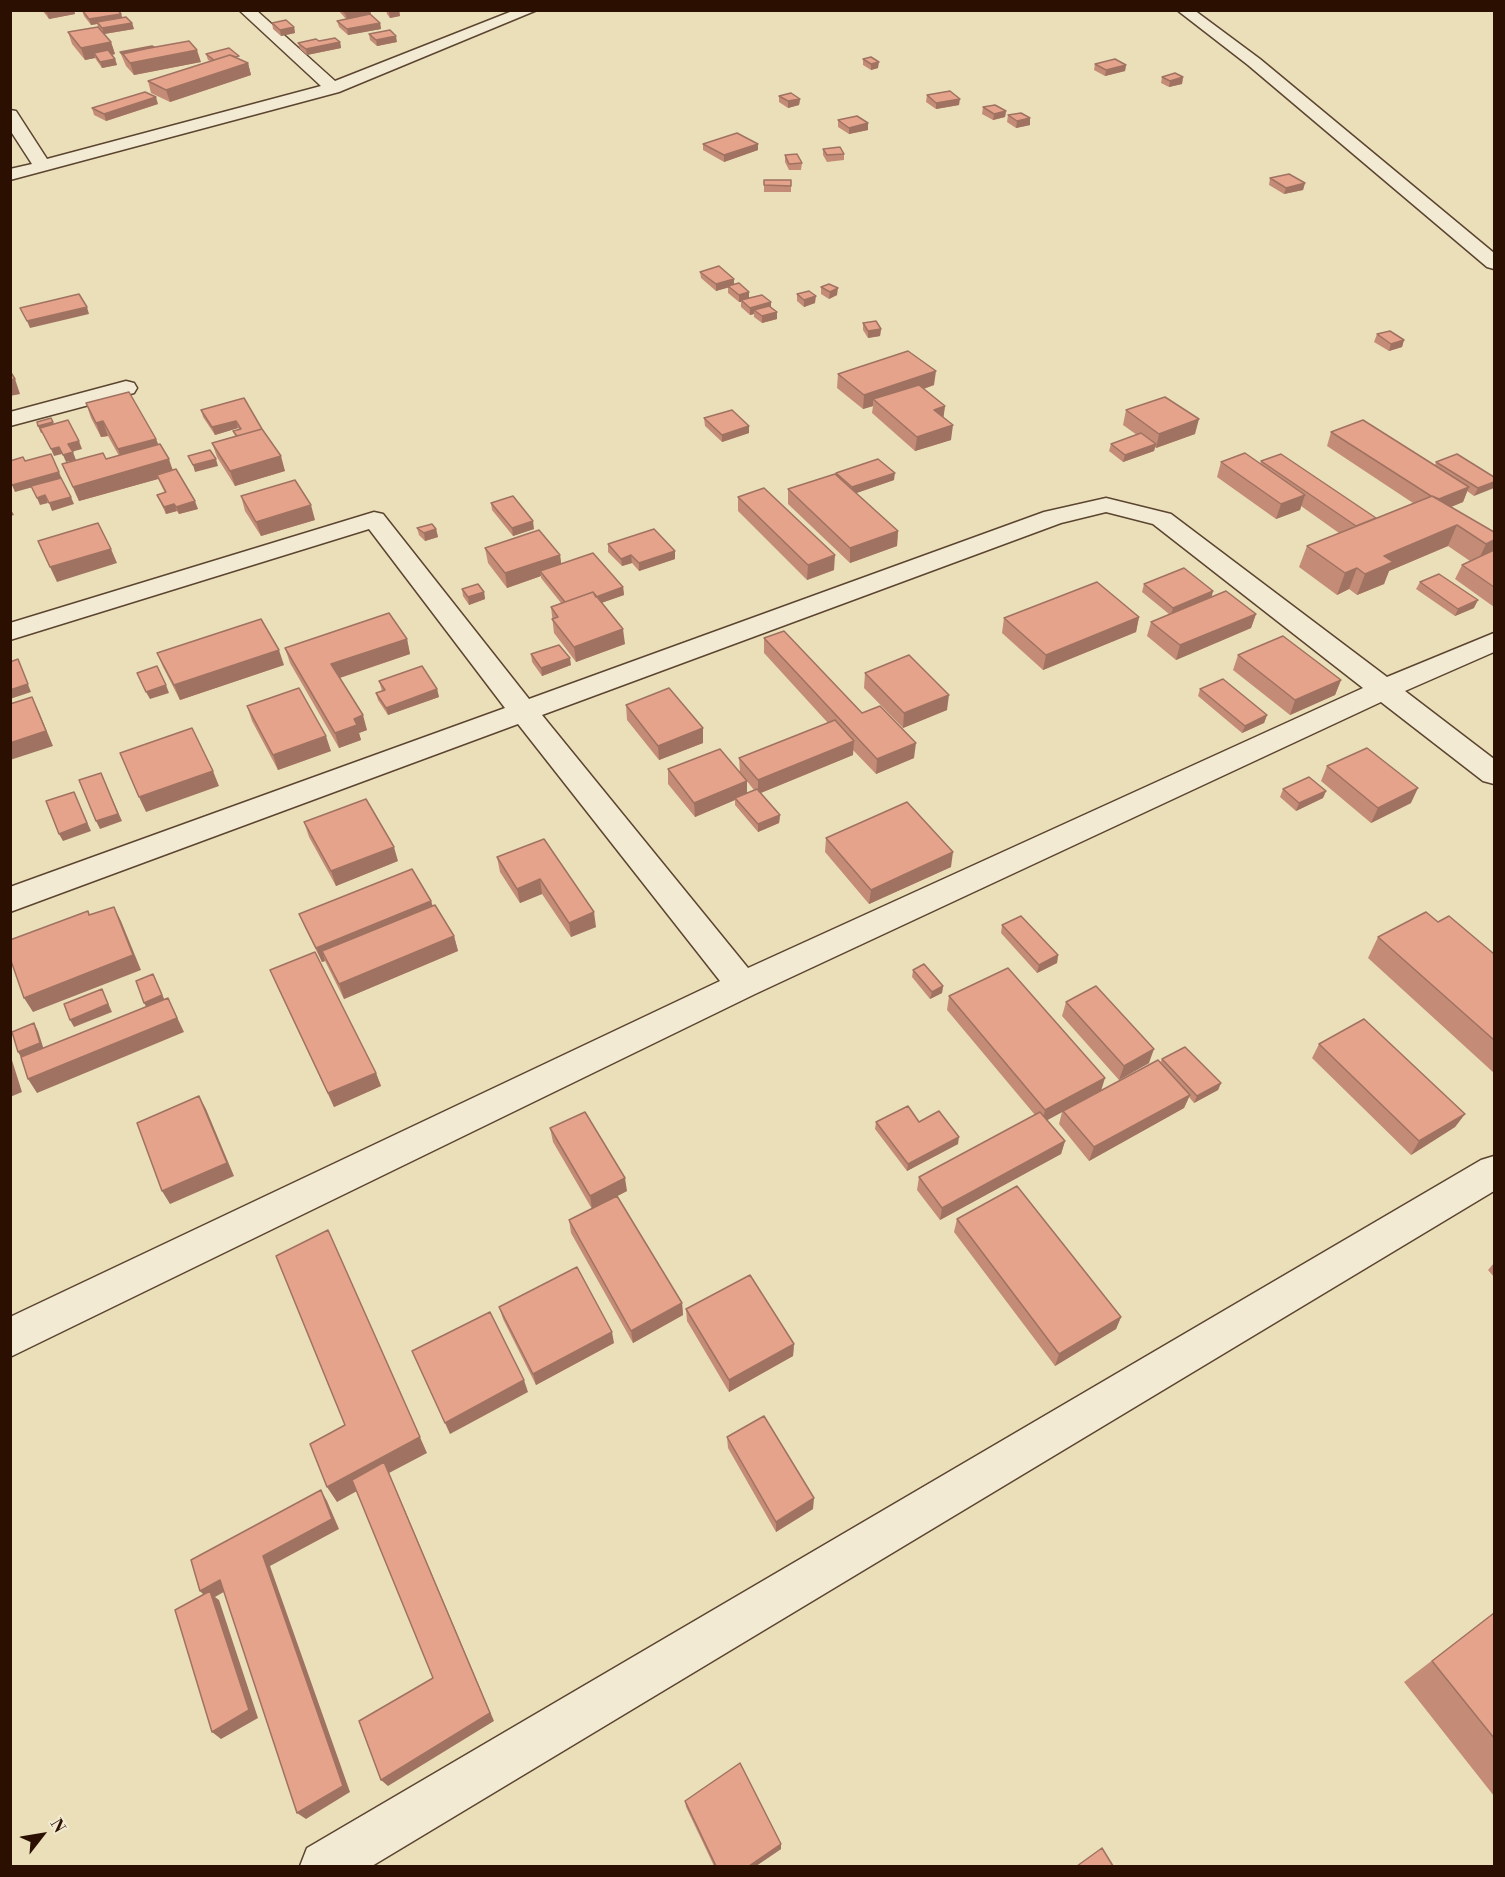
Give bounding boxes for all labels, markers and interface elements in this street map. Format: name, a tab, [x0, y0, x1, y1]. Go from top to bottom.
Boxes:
north arrow	[12, 1805, 72, 1865]
text: N	[46, 1815, 69, 1836]

